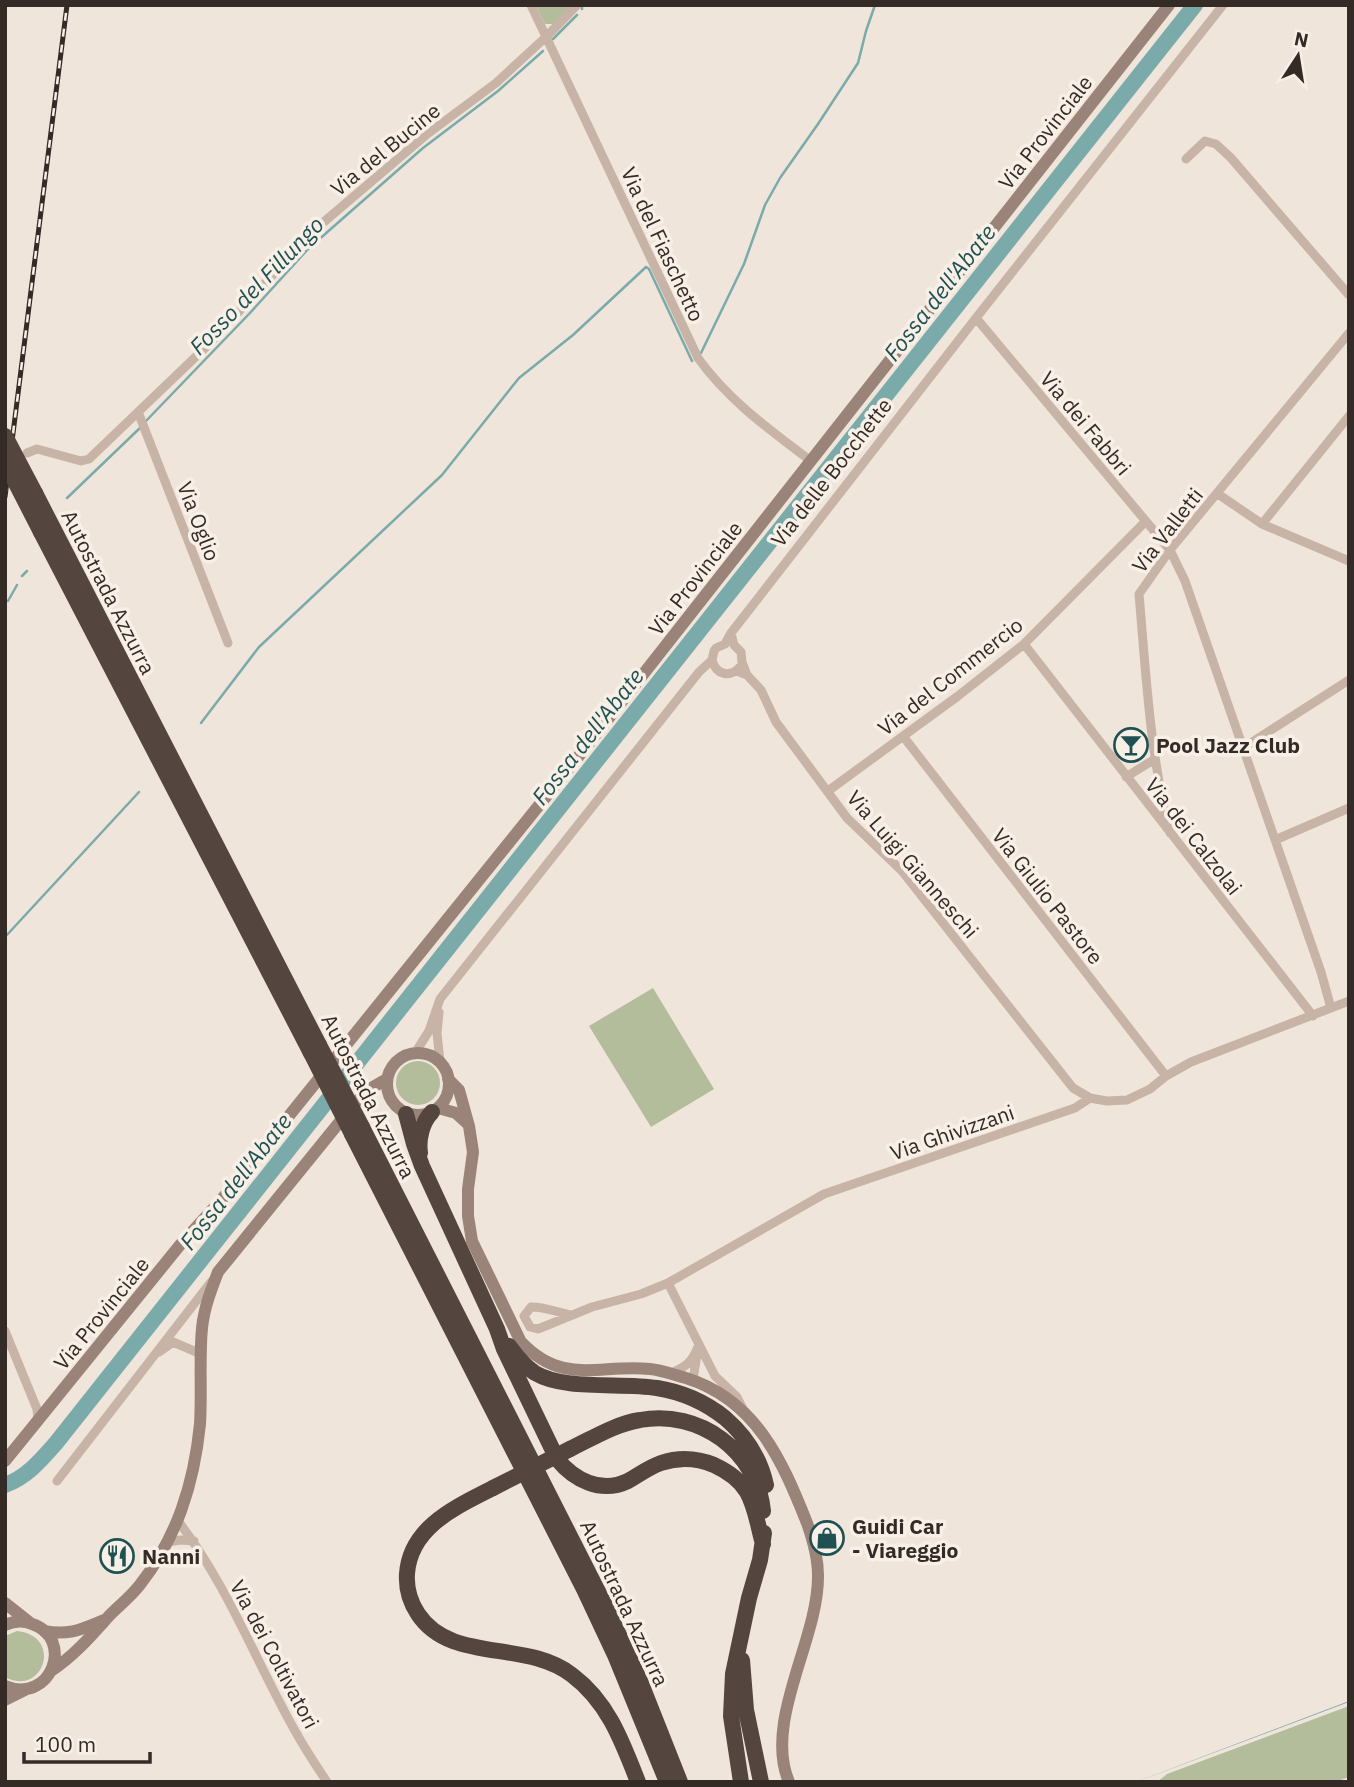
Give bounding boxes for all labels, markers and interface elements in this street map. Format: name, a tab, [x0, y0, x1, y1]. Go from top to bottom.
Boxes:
north arrow	[1263, 21, 1333, 91]
text: N	[1292, 26, 1311, 53]
street label: Via Provinciale	[992, 69, 1098, 195]
street label: Via del Bucine	[324, 96, 446, 202]
street label: Via del Fiaschetto	[615, 162, 711, 326]
water label: Fosso del Fillungo	[182, 209, 330, 361]
water label: Fossa dell'Abate	[876, 217, 1002, 366]
street label: Via dei Fabbri	[1034, 365, 1138, 481]
street label: Via delle Bocchette	[764, 392, 898, 552]
street label: Via Oglio	[171, 477, 227, 565]
street label: Via Valletti	[1125, 482, 1209, 578]
street label: Autostrada Azzurra	[56, 505, 162, 679]
street label: Via Provinciale	[642, 515, 748, 641]
street label: Via del Commercio	[872, 611, 1028, 741]
water label: Fossa dell'Abate	[524, 661, 650, 810]
bar icon: Pool Jazz Club	[1112, 726, 1150, 764]
place label: Pool Jazz Club	[1156, 731, 1300, 759]
street label: Via dei Calzolai	[1139, 772, 1249, 900]
street label: Via Luigi Gianneschi	[841, 784, 985, 944]
street label: Via Giulio Pastore	[986, 822, 1110, 970]
street label: Autostrada Azzurra	[316, 1009, 422, 1183]
street label: Via Ghivizzani	[886, 1098, 1018, 1166]
water label: Fossa dell'Abate	[172, 1106, 298, 1255]
street label: Via Provinciale	[47, 1251, 155, 1375]
place label: Guidi Car - Viareggio	[852, 1512, 959, 1564]
street label: Autostrada Azzurra	[574, 1515, 676, 1691]
shop icon: Guidi Car - Viareggio	[808, 1519, 846, 1557]
restaurant icon: Nanni	[98, 1537, 136, 1575]
place label: Nanni	[142, 1542, 200, 1570]
street label: Via dei Coltivatori	[224, 1575, 326, 1733]
scale bar	[24, 1720, 150, 1764]
text: 100 m	[35, 1730, 96, 1758]

